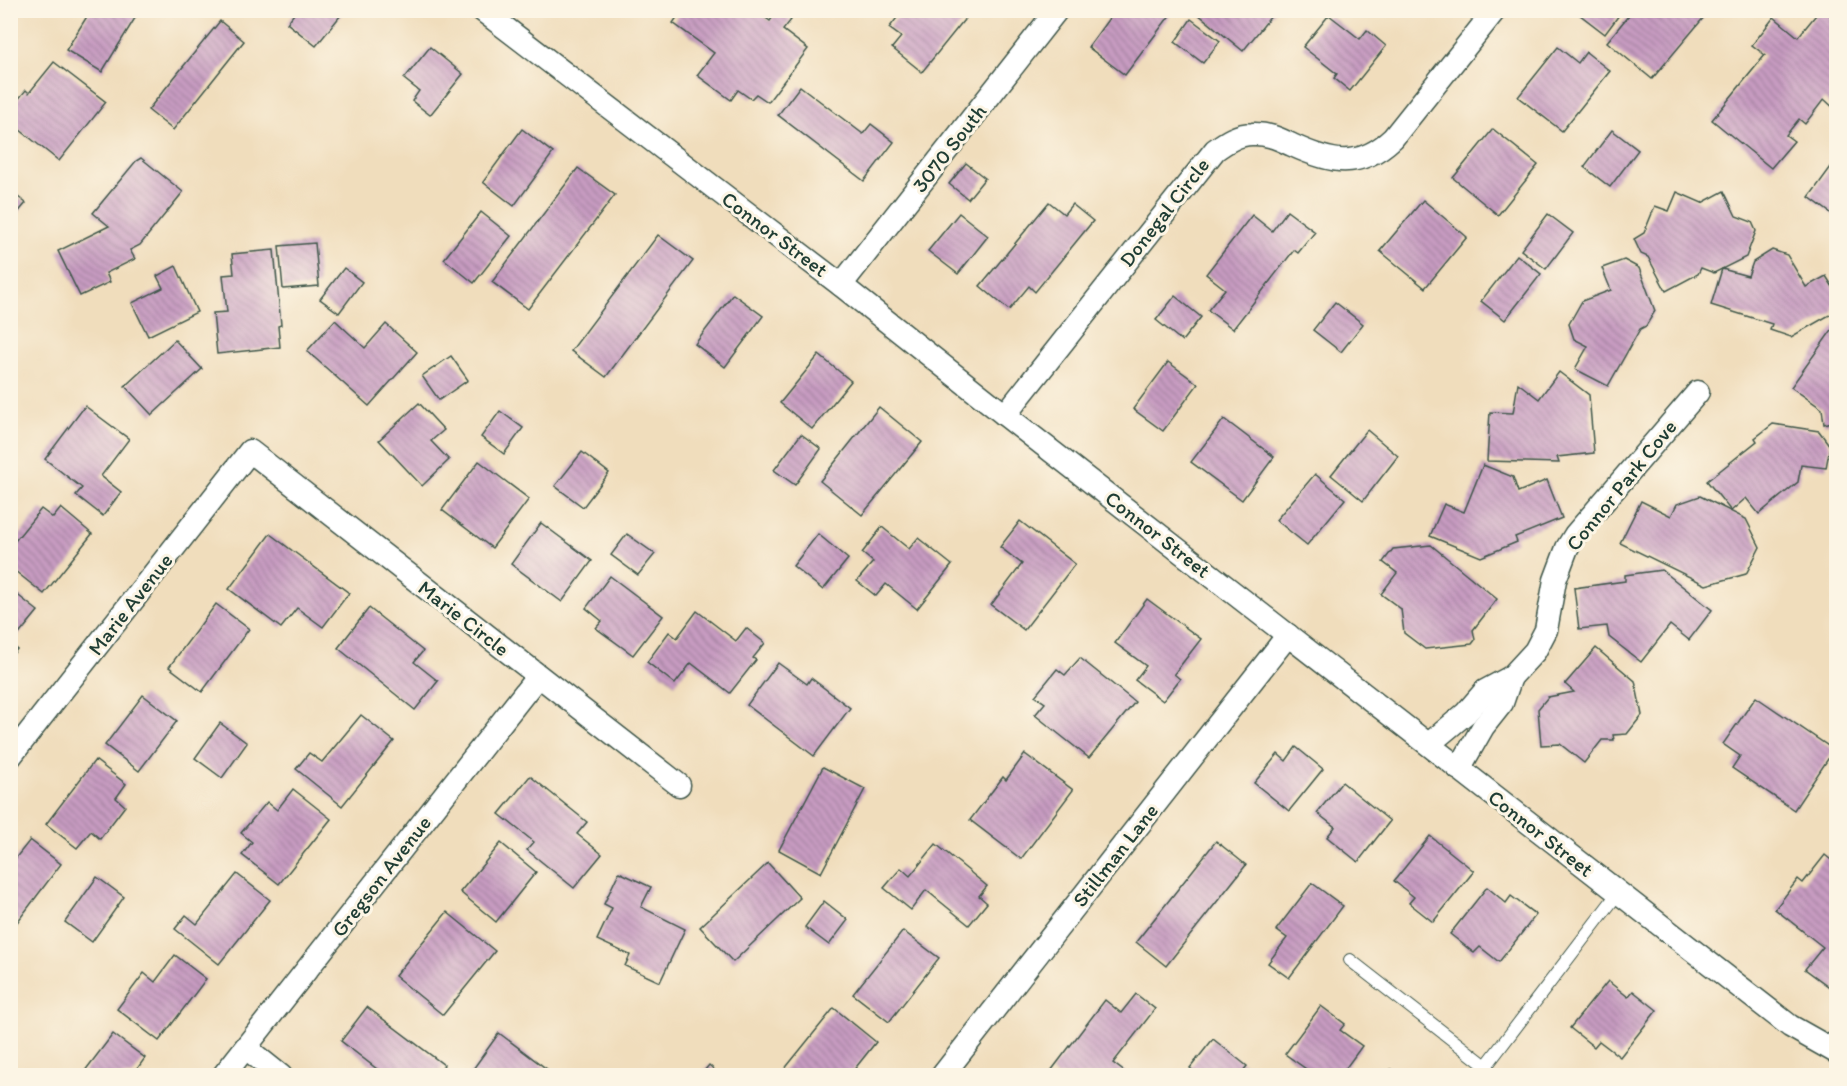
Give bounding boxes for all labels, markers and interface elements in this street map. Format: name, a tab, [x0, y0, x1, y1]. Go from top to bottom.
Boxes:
street label: 3070 South	[907, 99, 991, 197]
street label: Donegal Circle	[1114, 153, 1214, 271]
street label: Connor Street	[717, 186, 833, 282]
street label: Connor Park Cove	[1560, 414, 1682, 556]
street label: Connor Street	[1100, 485, 1216, 583]
street label: Marie Avenue	[82, 548, 178, 660]
street label: Marie Circle	[414, 575, 514, 661]
street label: Connor Street	[1483, 784, 1599, 882]
street label: Stillman Lane	[1067, 798, 1163, 912]
street label: Gregson Avenue	[326, 810, 436, 942]

